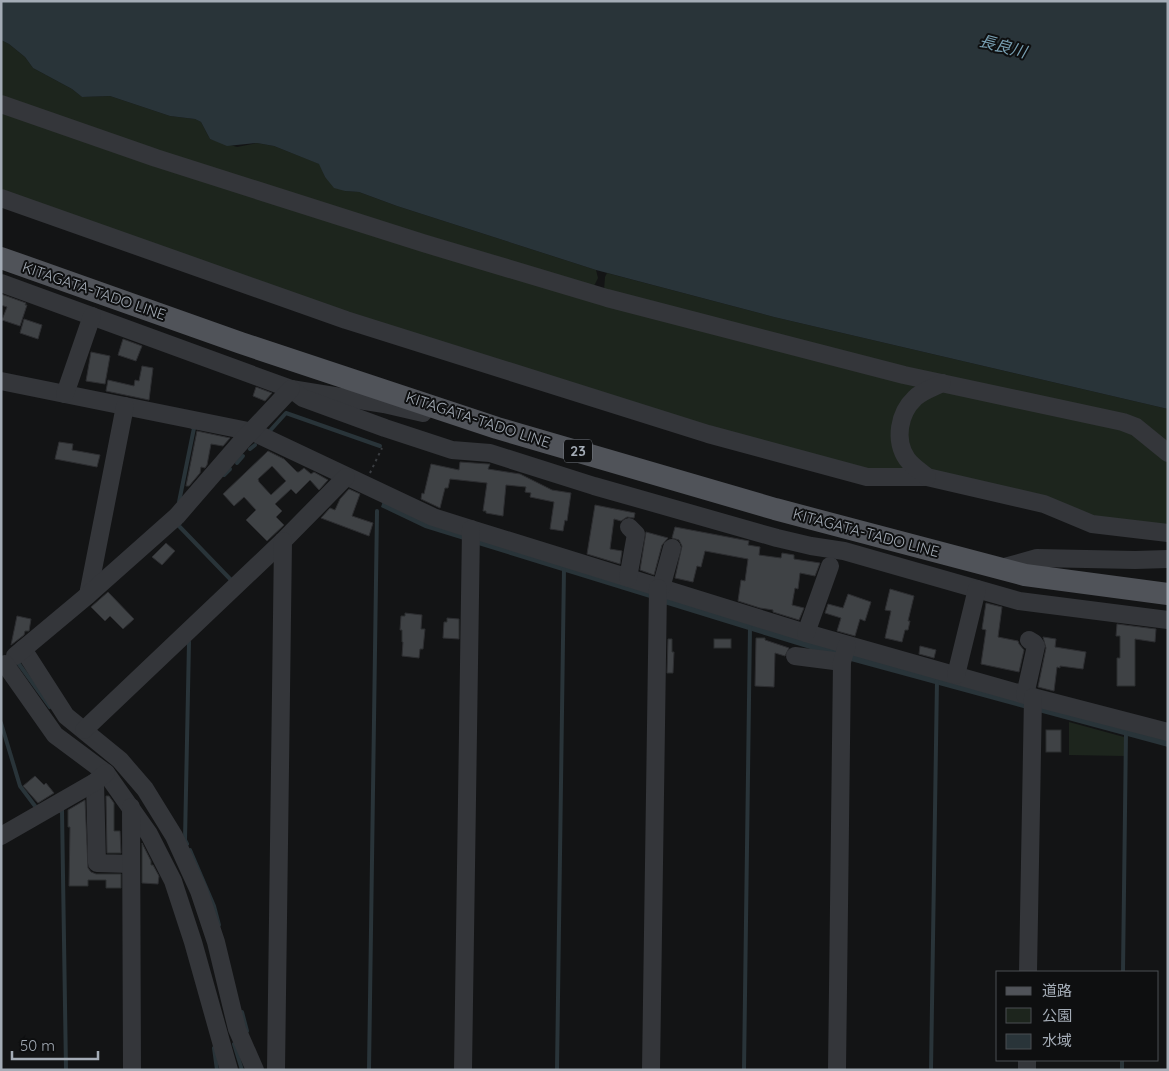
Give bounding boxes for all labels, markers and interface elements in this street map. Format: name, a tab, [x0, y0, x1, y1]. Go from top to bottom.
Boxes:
water label: 長良川	[977, 30, 1031, 62]
street label: KITAGATA-TADO LINE	[20, 257, 168, 324]
street label: KITAGATA-TADO LINE	[404, 387, 553, 452]
road number: 23	[564, 440, 592, 462]
street label: KITAGATA-TADO LINE	[791, 504, 941, 561]
legend	[996, 971, 1159, 1061]
text: 道路	[1042, 981, 1072, 1000]
text: 公園	[1042, 1006, 1072, 1025]
scale bar	[12, 1028, 99, 1060]
text: 水域	[1042, 1031, 1072, 1050]
text: 50 m	[20, 1036, 55, 1055]

